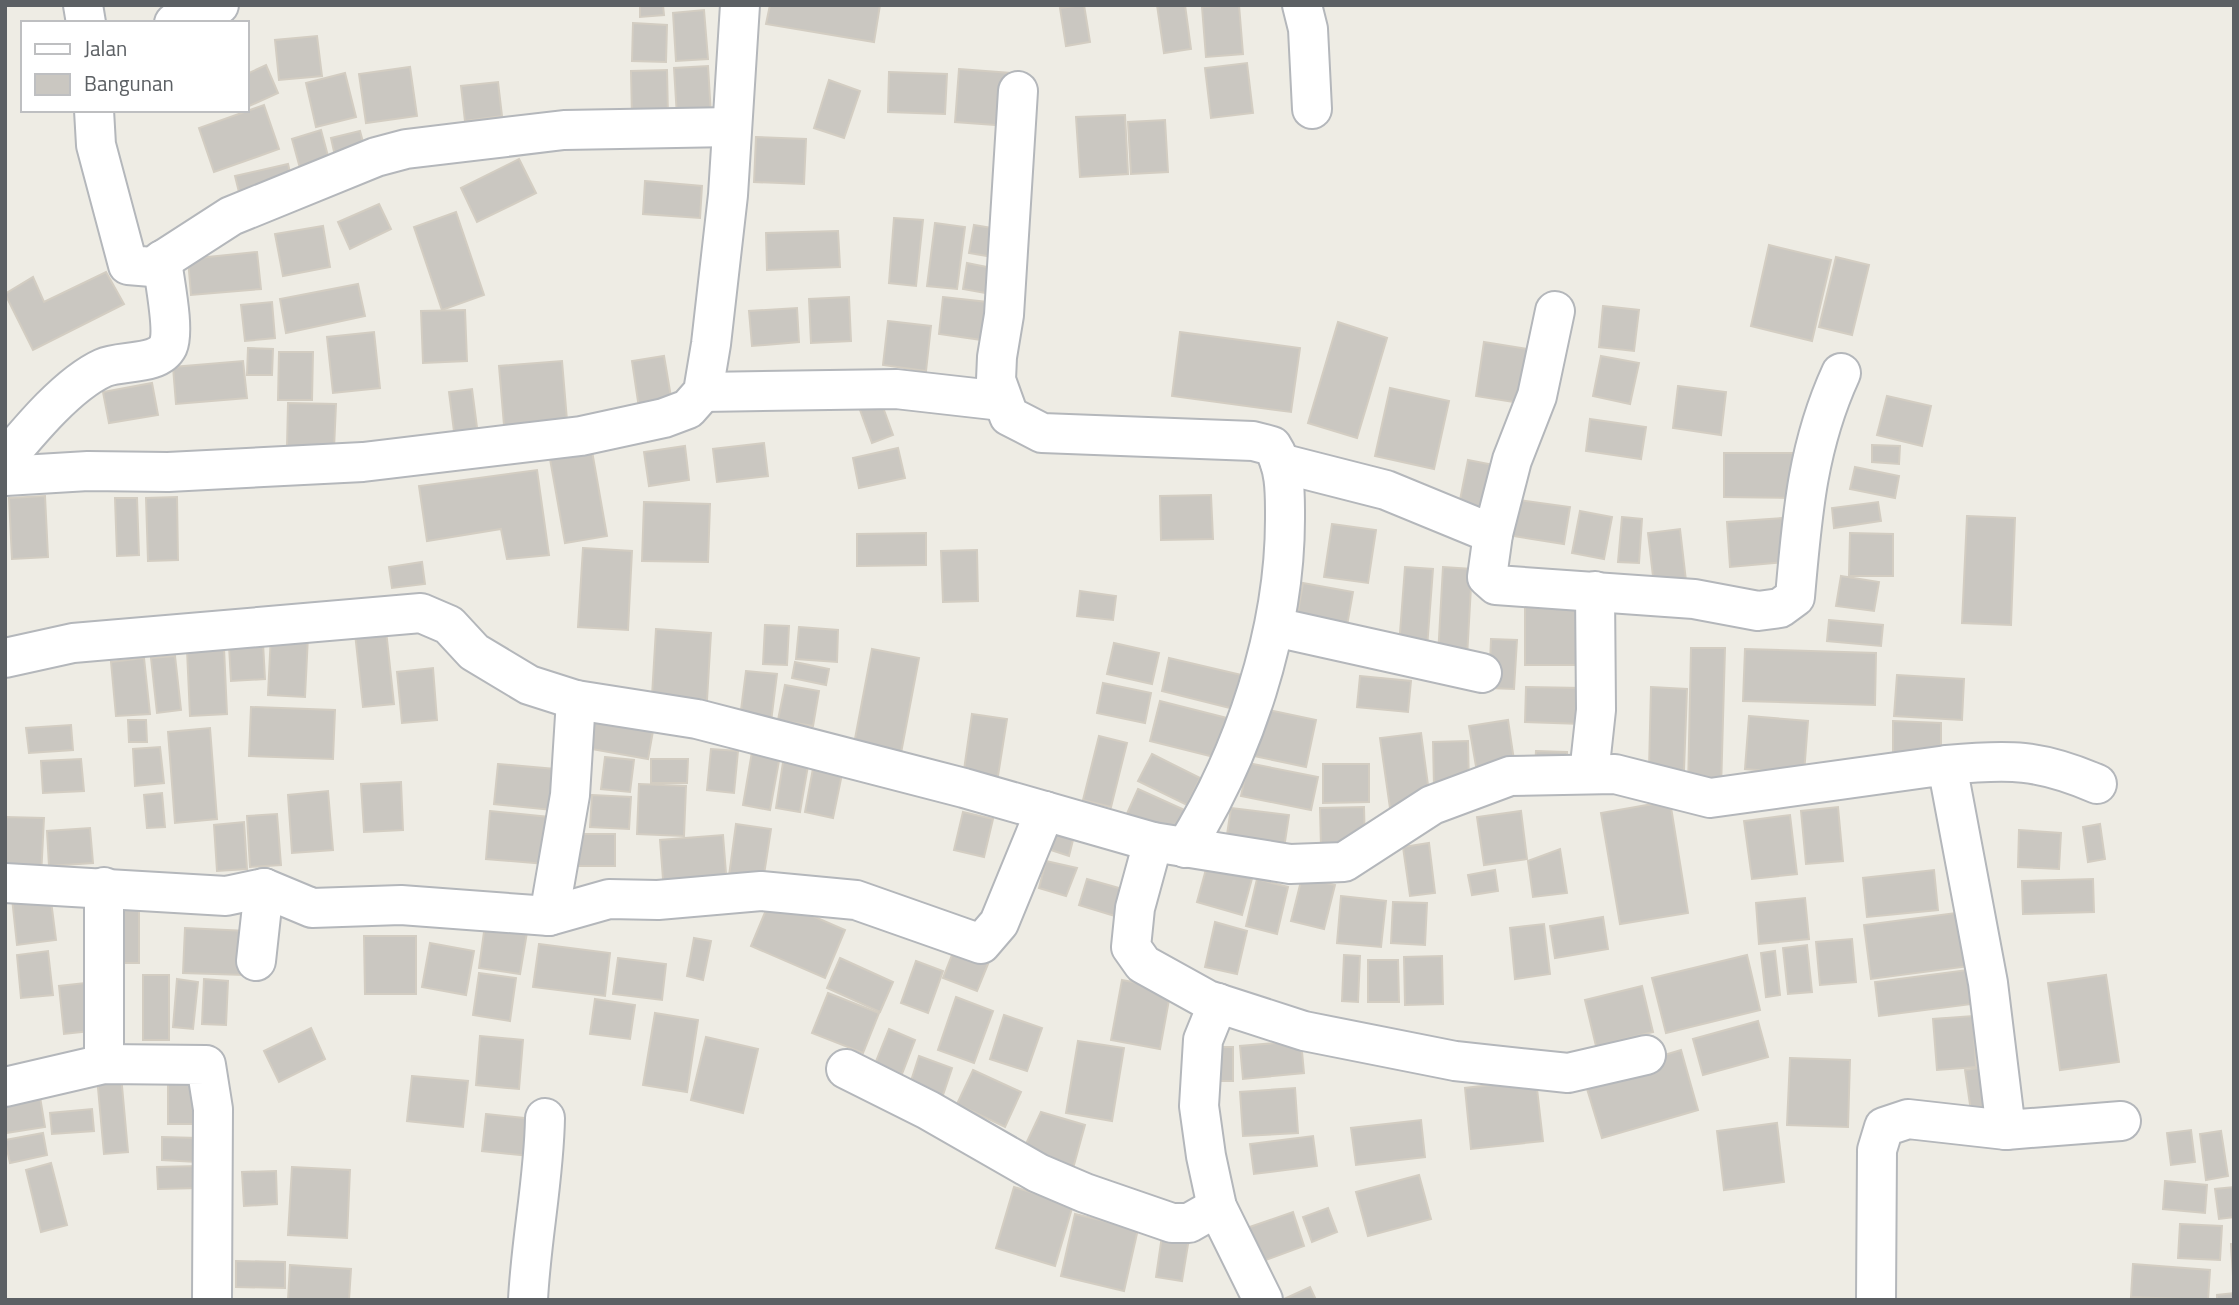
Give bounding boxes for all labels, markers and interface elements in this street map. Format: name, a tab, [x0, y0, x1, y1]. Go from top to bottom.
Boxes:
legend	[21, 21, 248, 112]
text: Jalan	[84, 32, 127, 64]
text: Bangunan	[84, 67, 174, 99]

